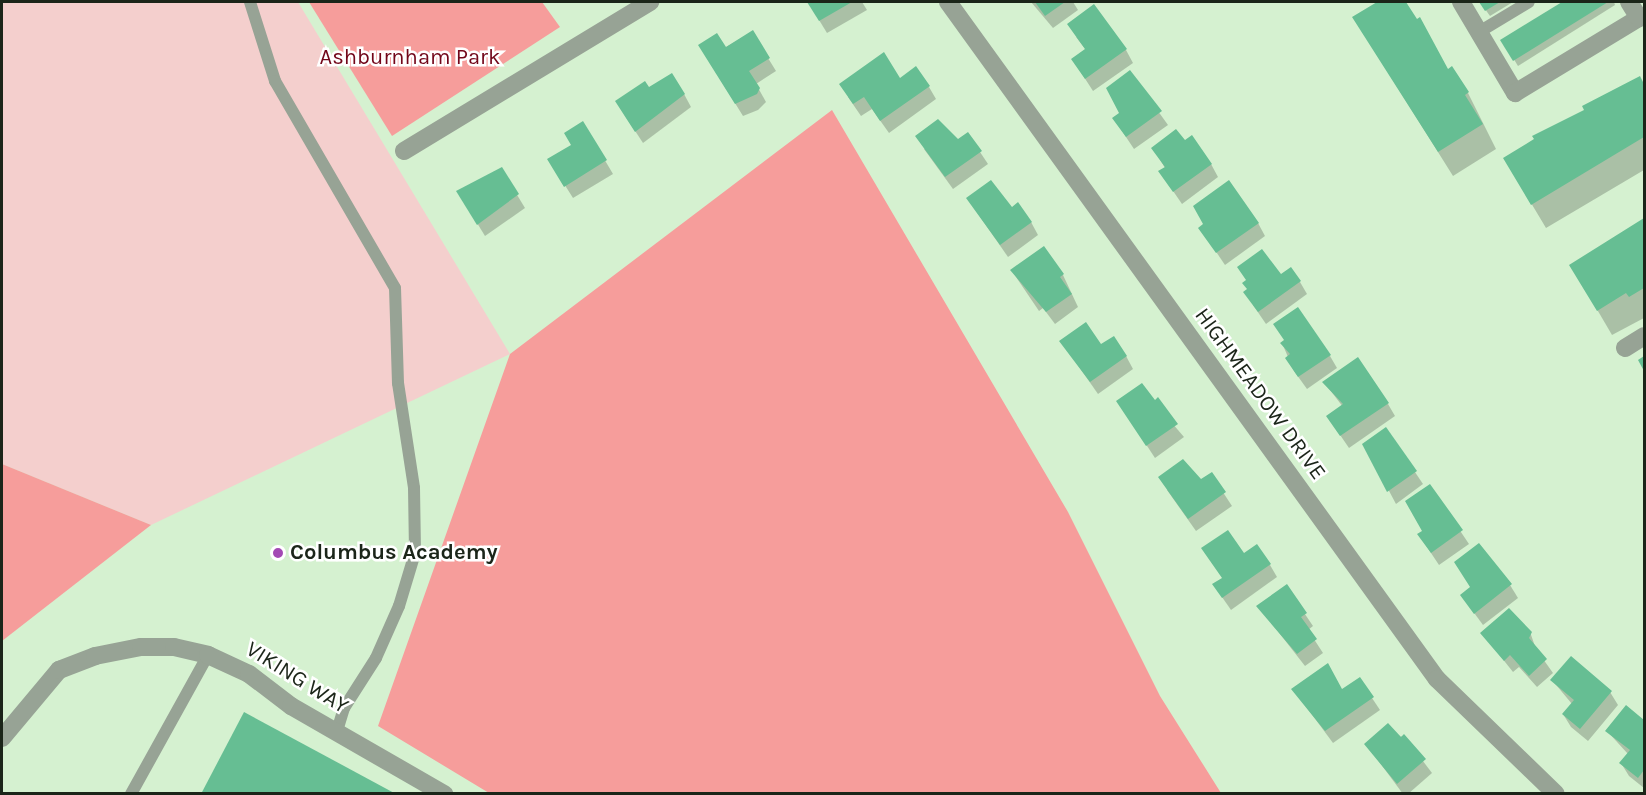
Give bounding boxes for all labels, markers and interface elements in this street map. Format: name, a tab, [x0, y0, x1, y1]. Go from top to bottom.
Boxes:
park label: Ashburnham Park	[320, 45, 500, 71]
street label: HIGHMEADOW DRIVE	[1189, 303, 1331, 485]
place label: Columbus Academy	[290, 540, 498, 566]
marker: Columbus Academy	[271, 546, 285, 560]
street label: VIKING WAY	[241, 636, 353, 720]

